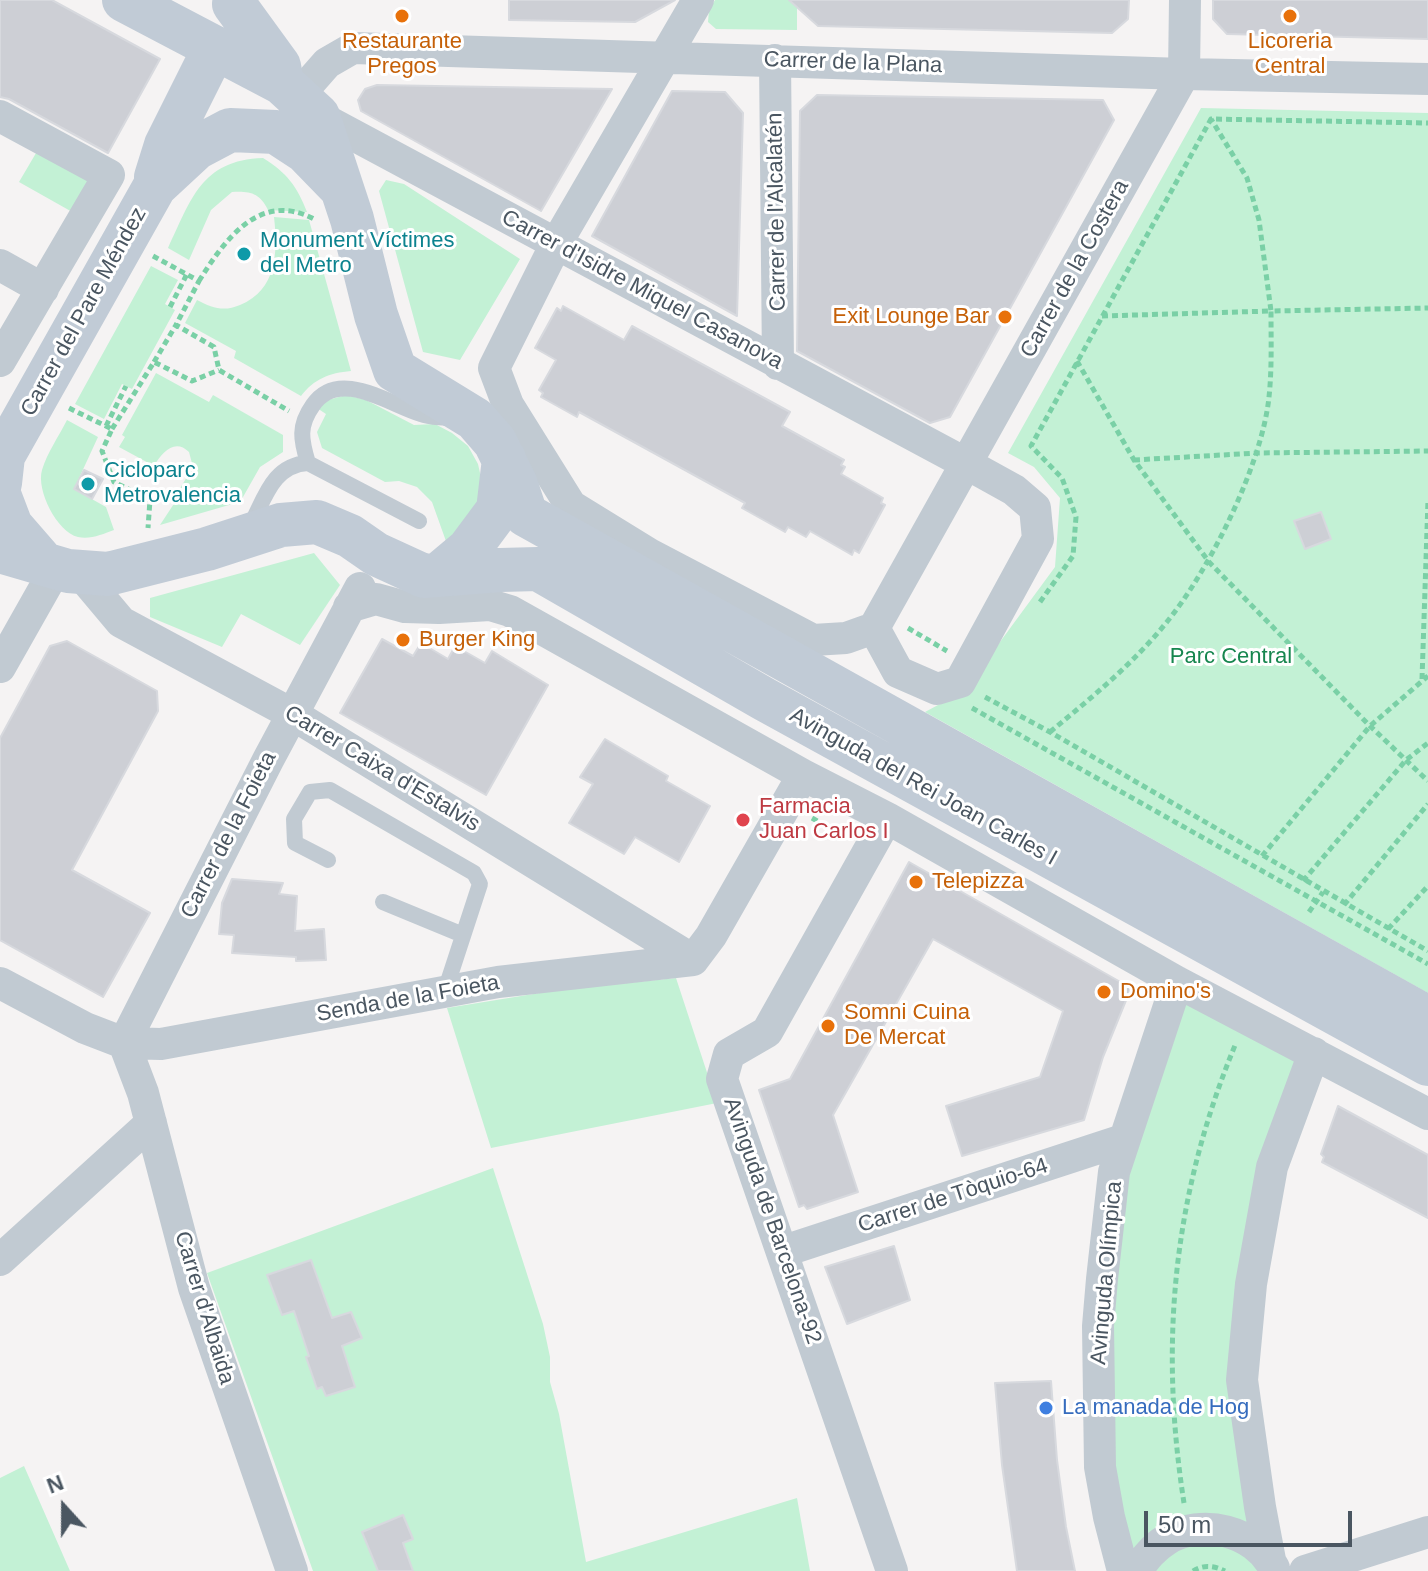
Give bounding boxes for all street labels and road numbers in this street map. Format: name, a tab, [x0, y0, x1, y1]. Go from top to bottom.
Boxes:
street label: Carrer de la Plana	[763, 47, 943, 79]
street label: Carrer de l'Alcalatén	[762, 112, 792, 312]
street label: Carrer de la Costera	[1015, 175, 1135, 363]
street label: Carrer del Pare Méndez	[16, 203, 152, 421]
street label: Carrer d'Isidre Miquel Casanova	[497, 204, 787, 376]
street label: Carrer Caixa d'Estalvis	[280, 700, 484, 838]
street label: Avinguda del Rei Joan Carles I	[785, 702, 1061, 872]
street label: Carrer de la Foieta	[176, 747, 282, 923]
street label: Senda de la Foieta	[315, 970, 501, 1028]
street label: Avinguda de Barcelona-92	[717, 1094, 827, 1348]
street label: Carrer de Tòquio-64	[855, 1153, 1051, 1239]
street label: Avinguda Olímpica	[1086, 1180, 1128, 1366]
street label: Carrer d'Albaida	[168, 1228, 240, 1388]

